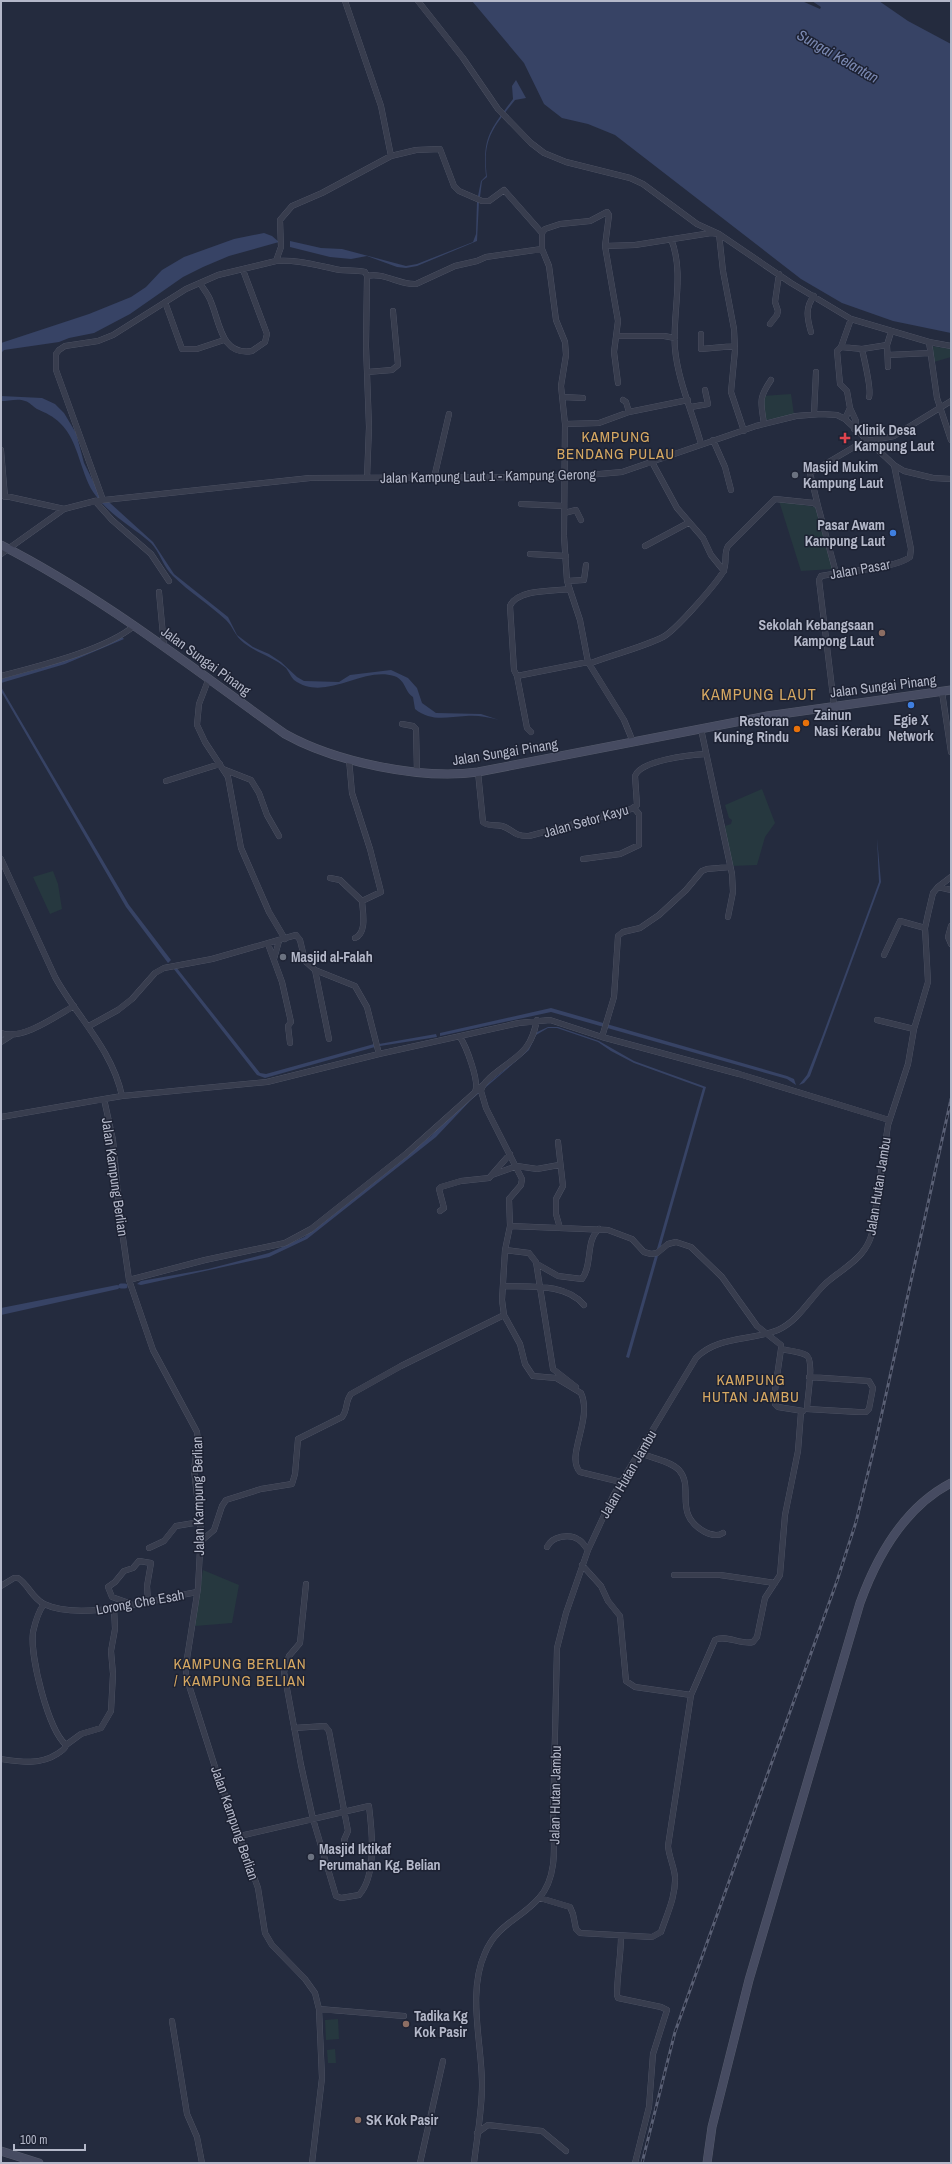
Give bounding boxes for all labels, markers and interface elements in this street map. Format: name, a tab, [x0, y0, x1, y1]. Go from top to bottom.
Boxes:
water label: Sungai Kelantan	[793, 24, 883, 88]
place label: Klinik Desa Kampung Laut	[854, 421, 935, 455]
district label: KAMPUNG BENDANG PULAU	[557, 426, 675, 464]
marker: Klinik Desa Kampung Laut	[839, 432, 851, 444]
place label: Masjid Mukim Kampung Laut	[803, 458, 884, 492]
street label: Jalan Kampung Laut 1 - Kampung Gerong	[380, 465, 597, 487]
marker: Masjid Mukim Kampung Laut	[790, 470, 800, 480]
place label: Pasar Awam Kampung Laut	[805, 516, 885, 550]
marker: Pasar Awam Kampung Laut	[888, 528, 898, 538]
street label: Jalan Pasar	[829, 555, 892, 583]
place label: Sekolah Kebangsaan Kampong Laut	[759, 616, 874, 650]
street label: Jalan Sungai Pinang	[158, 622, 255, 700]
marker: Sekolah Kebangsaan Kampong Laut	[877, 628, 887, 638]
street label: Jalan Sungai Pinang	[829, 670, 938, 701]
district label: KAMPUNG LAUT	[701, 683, 817, 705]
marker: Egie X Network	[906, 700, 916, 710]
place label: Zainun Nasi Kerabu	[814, 706, 881, 740]
place label: Egie X Network	[888, 711, 934, 745]
place label: Restoran Kuning Rindu	[714, 712, 789, 746]
marker: Zainun Nasi Kerabu	[801, 718, 811, 728]
marker: Restoran Kuning Rindu	[792, 724, 802, 734]
street label: Jalan Sungai Pinang	[451, 735, 560, 769]
street label: Jalan Setor Kayu	[541, 800, 631, 842]
place label: Masjid al-Falah	[291, 948, 373, 966]
marker: Masjid al-Falah	[278, 952, 288, 962]
street label: Jalan Kampung Berlian	[98, 1117, 132, 1237]
street label: Jalan Hutan Jambu	[861, 1136, 895, 1236]
district label: KAMPUNG HUTAN JAMBU	[702, 1369, 800, 1407]
street label: Jalan Hutan Jambu	[595, 1427, 661, 1521]
street label: Jalan Kampung Berlian	[188, 1436, 208, 1556]
street label: Lorong Che Esah	[94, 1585, 186, 1619]
district label: KAMPUNG BERLIAN / KAMPUNG BELIAN	[173, 1653, 307, 1691]
street label: Jalan Hutan Jambu	[545, 1745, 565, 1845]
street label: Jalan Kampung Berlian	[207, 1764, 263, 1882]
place label: Masjid Iktikaf Perumahan Kg. Belian	[319, 1840, 441, 1874]
marker: Masjid Iktikaf Perumahan Kg. Belian	[306, 1852, 316, 1862]
place label: Tadika Kg Kok Pasir	[414, 2007, 468, 2041]
marker: Tadika Kg Kok Pasir	[401, 2019, 411, 2029]
place label: SK Kok Pasir	[366, 2111, 439, 2129]
marker: SK Kok Pasir	[353, 2115, 363, 2125]
scale bar	[14, 2126, 85, 2152]
text: 100 m	[20, 2132, 47, 2148]

